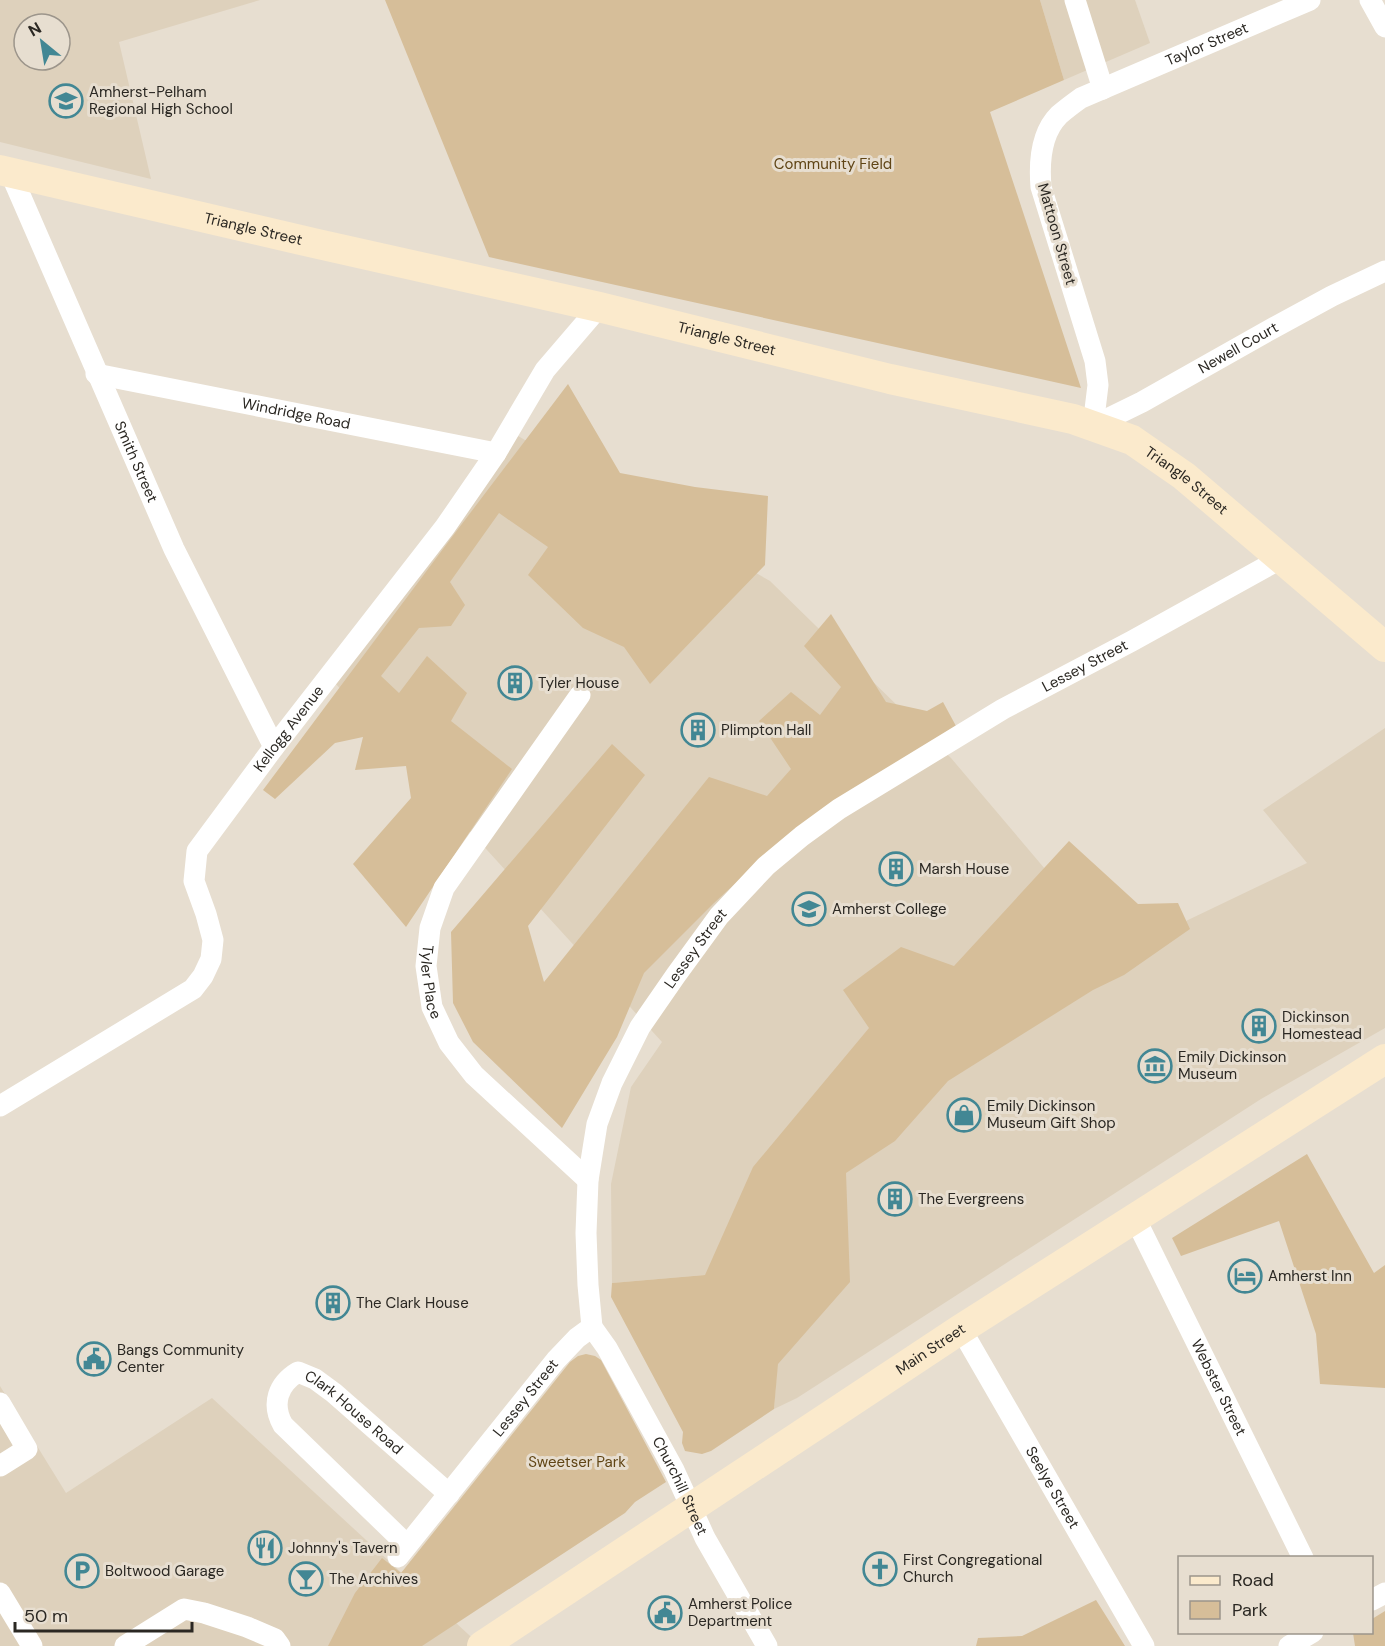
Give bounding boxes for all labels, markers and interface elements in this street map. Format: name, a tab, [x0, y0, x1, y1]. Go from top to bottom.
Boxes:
north arrow	[12, 12, 72, 72]
text: N	[24, 17, 45, 41]
street label: Taylor Street	[1162, 18, 1251, 71]
place label: Amherst-Pelham Regional High School	[89, 82, 233, 119]
school or university icon: Amherst-Pelham Regional High School	[48, 83, 84, 119]
park label: Community Field	[774, 154, 892, 174]
street label: Mattoon Street	[1033, 181, 1081, 287]
street label: Triangle Street	[202, 208, 304, 250]
street label: Triangle Street	[676, 317, 778, 360]
street label: Newell Court	[1195, 317, 1282, 378]
street label: Windridge Road	[240, 393, 352, 434]
street label: Smith Street	[110, 418, 163, 506]
street label: Triangle Street	[1141, 442, 1232, 519]
street label: Lessey Street	[1039, 635, 1131, 697]
building icon: Tyler House	[497, 665, 533, 701]
place label: Tyler House	[538, 673, 619, 693]
street label: Kellogg Avenue	[249, 681, 328, 776]
building icon: Plimpton Hall	[680, 712, 716, 748]
place label: Plimpton Hall	[721, 720, 811, 740]
building icon: Marsh House	[878, 851, 914, 887]
place label: Marsh House	[919, 859, 1009, 879]
school or university icon: Amherst College	[791, 891, 827, 927]
place label: Amherst College	[832, 899, 947, 919]
street label: Lessey Street	[660, 904, 731, 992]
street label: Tyler Place	[416, 944, 446, 1022]
place label: Dickinson Homestead	[1282, 1007, 1362, 1044]
building icon: Dickinson Homestead	[1241, 1008, 1277, 1044]
place label: Emily Dickinson Museum	[1178, 1047, 1286, 1084]
museum icon: Emily Dickinson Museum	[1137, 1048, 1173, 1084]
place label: Emily Dickinson Museum Gift Shop	[987, 1096, 1116, 1133]
shop icon: Emily Dickinson Museum Gift Shop	[946, 1097, 982, 1133]
building icon: The Evergreens	[877, 1181, 913, 1217]
place label: The Evergreens	[918, 1189, 1024, 1209]
hotel icon: Amherst Inn	[1227, 1258, 1263, 1294]
place label: Amherst Inn	[1268, 1266, 1352, 1286]
building icon: The Clark House	[315, 1285, 351, 1321]
place label: The Clark House	[356, 1293, 469, 1313]
street label: Main Street	[892, 1319, 969, 1379]
street label: Webster Street	[1186, 1336, 1251, 1439]
place label: Bangs Community Center	[117, 1340, 245, 1377]
public building icon: Bangs Community Center	[76, 1341, 112, 1377]
street label: Lessey Street	[488, 1355, 563, 1441]
street label: Clark House Road	[302, 1366, 407, 1459]
street label: Churchill Street	[648, 1433, 712, 1539]
street label: Seelye Street	[1021, 1443, 1084, 1532]
park label: Sweetser Park	[528, 1452, 626, 1472]
restaurant icon: Johnny's Tavern	[247, 1530, 283, 1566]
place label: Johnny's Tavern	[288, 1538, 398, 1558]
place label: First Congregational Church	[903, 1550, 1042, 1587]
church icon: First Congregational Church	[862, 1551, 898, 1587]
parking icon: Boltwood Garage	[64, 1553, 100, 1589]
legend	[1178, 1556, 1373, 1634]
place label: Boltwood Garage	[105, 1561, 224, 1581]
bar icon: The Archives	[288, 1561, 324, 1597]
text: Road	[1232, 1568, 1274, 1592]
place label: The Archives	[329, 1569, 418, 1589]
place label: Amherst Police Department	[688, 1594, 792, 1631]
scale bar	[15, 1595, 192, 1633]
public building icon: Amherst Police Department	[647, 1595, 683, 1631]
text: Park	[1232, 1598, 1268, 1622]
text: 50 m	[24, 1604, 68, 1628]

